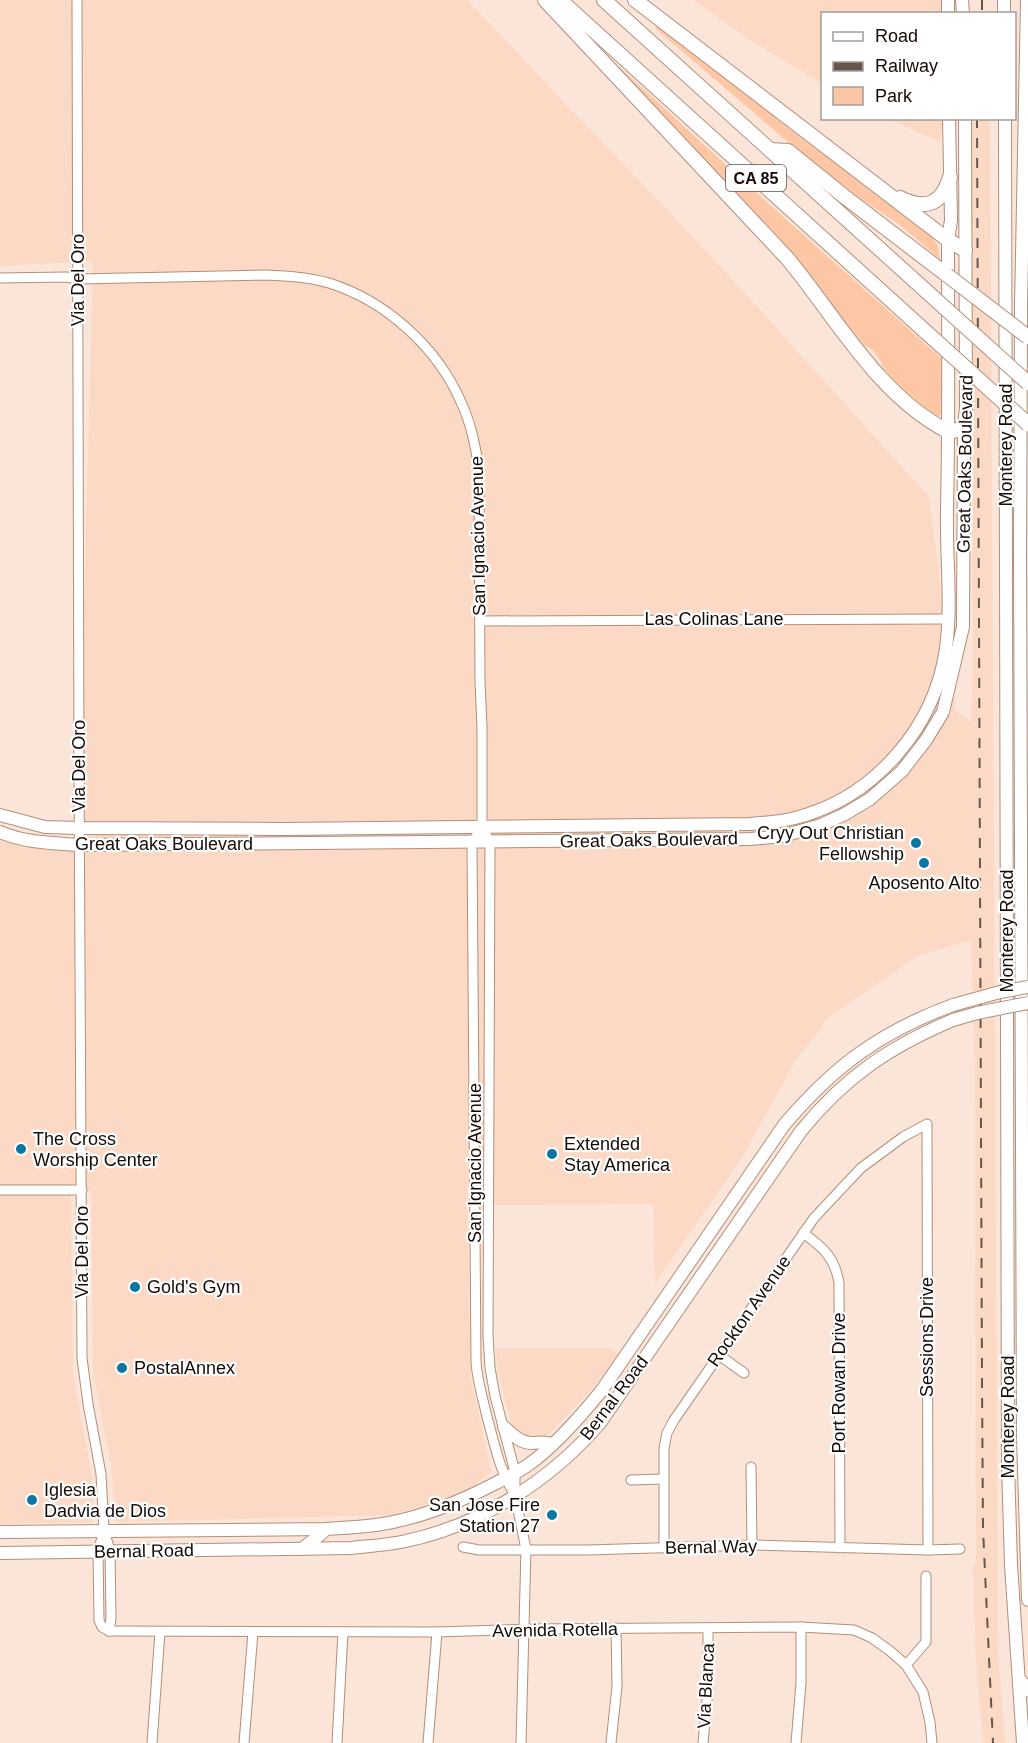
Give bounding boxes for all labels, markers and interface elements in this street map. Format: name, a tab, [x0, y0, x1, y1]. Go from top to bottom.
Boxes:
legend	[821, 12, 1016, 120]
text: Road	[875, 26, 918, 46]
text: Railway	[875, 56, 938, 76]
text: Park	[875, 86, 913, 106]
road number: CA 85	[726, 165, 786, 191]
street label: Via Del Oro	[68, 234, 88, 326]
street label: Great Oaks Boulevard	[953, 375, 977, 553]
street label: Monterey Road	[996, 383, 1016, 507]
street label: San Ignacio Avenue	[467, 456, 489, 616]
street label: Las Colinas Lane	[644, 609, 784, 629]
street label: Via Del Oro	[69, 720, 89, 812]
place label: Cryy Out Christian Fellowship	[757, 823, 904, 864]
street label: Great Oaks Boulevard	[560, 828, 738, 852]
street label: Great Oaks Boulevard	[75, 834, 253, 854]
marker: Cryy Out Christian Fellowship	[909, 836, 923, 850]
marker: Aposento Alto	[917, 856, 931, 870]
street label: Monterey Road	[997, 869, 1017, 993]
place label: Aposento Alto	[868, 873, 980, 893]
street label: San Ignacio Avenue	[465, 1083, 485, 1243]
place label: The Cross Worship Center	[33, 1129, 158, 1170]
place label: Extended Stay America	[564, 1134, 671, 1175]
marker: The Cross Worship Center	[14, 1142, 28, 1156]
marker: Extended Stay America	[545, 1147, 559, 1161]
street label: Via Del Oro	[72, 1206, 92, 1298]
street label: Rockton Avenue	[703, 1252, 795, 1370]
place label: Gold's Gym	[147, 1277, 240, 1297]
street label: Sessions Drive	[917, 1277, 937, 1397]
marker: Gold's Gym	[128, 1280, 142, 1294]
street label: Port Rowan Drive	[829, 1312, 849, 1454]
street label: Bernal Road	[576, 1352, 652, 1444]
street label: Monterey Road	[998, 1355, 1018, 1479]
place label: PostalAnnex	[134, 1358, 235, 1378]
marker: PostalAnnex	[115, 1361, 129, 1375]
place label: Iglesia Dadvia de Dios	[44, 1480, 166, 1521]
marker: Iglesia Dadvia de Dios	[25, 1493, 39, 1507]
place label: San Jose Fire Station 27	[429, 1495, 540, 1536]
marker: San Jose Fire Station 27	[545, 1508, 559, 1522]
street label: Bernal Way	[665, 1536, 757, 1558]
street label: Bernal Road	[94, 1540, 194, 1562]
street label: Avenida Rotella	[492, 1619, 619, 1641]
street label: Via Blanca	[694, 1642, 718, 1729]

